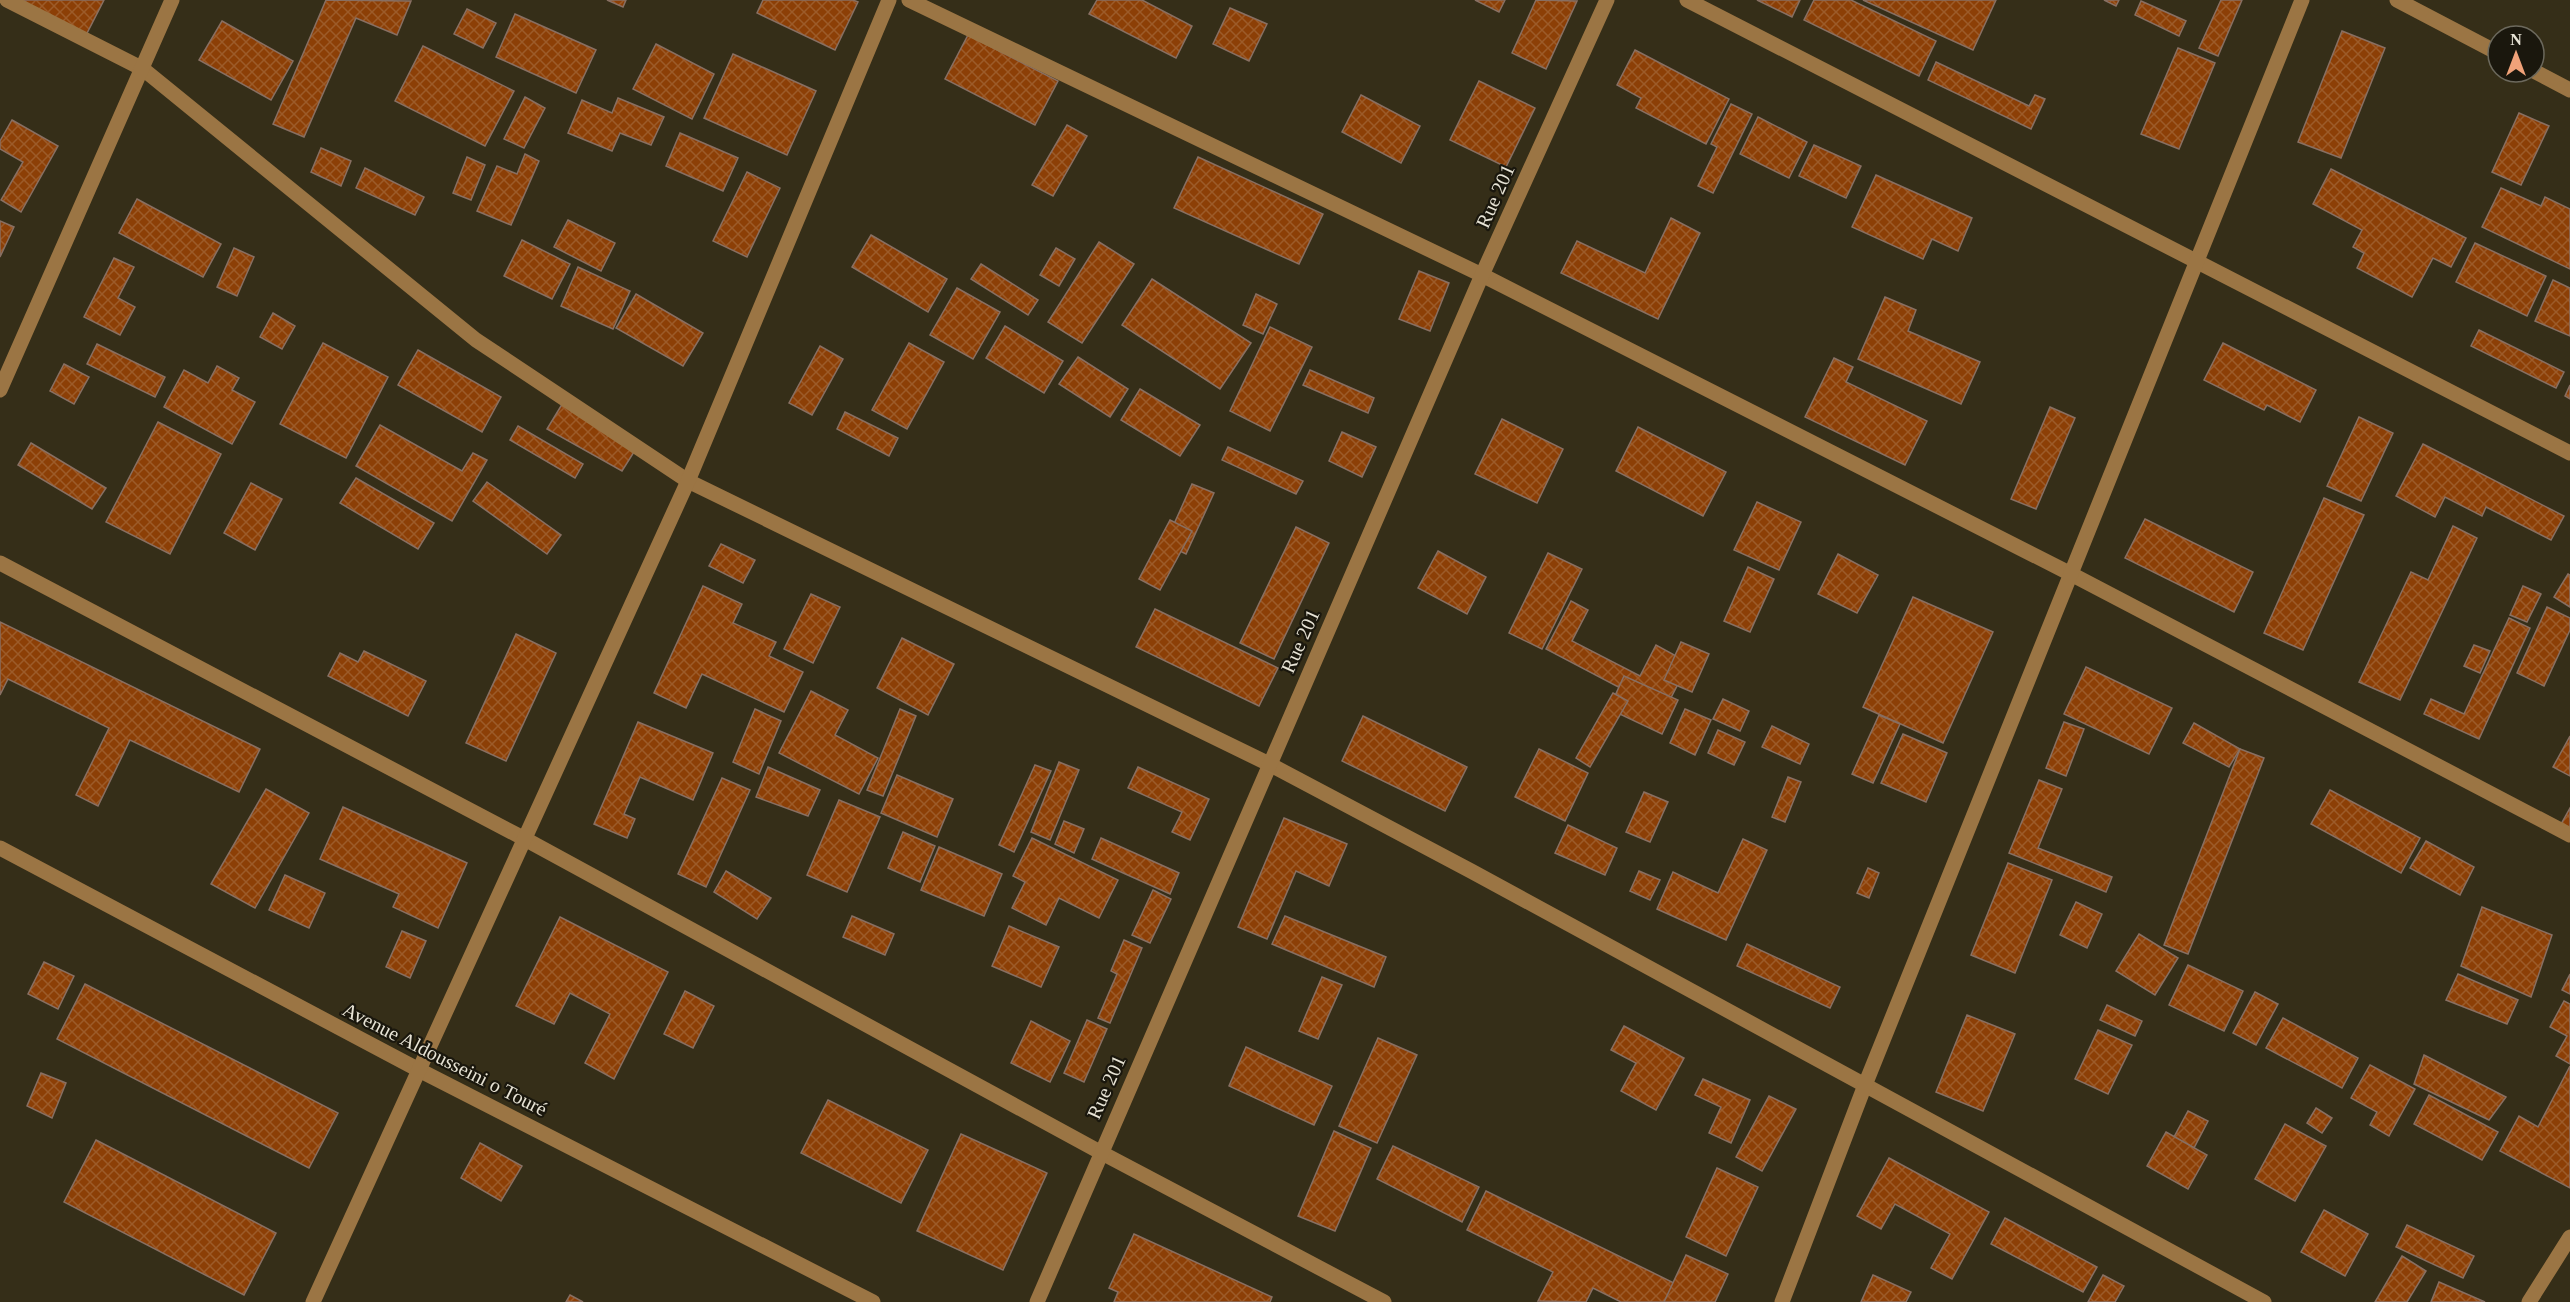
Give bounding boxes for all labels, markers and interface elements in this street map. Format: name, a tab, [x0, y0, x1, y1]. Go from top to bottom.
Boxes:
north arrow	[2486, 24, 2546, 84]
text: N	[2510, 31, 2522, 48]
street label: Rue 201	[1471, 161, 1519, 231]
street label: Rue 201	[1276, 606, 1324, 676]
street label: Avenue Aldousseini o Touré	[339, 998, 551, 1120]
street label: Rue 201	[1082, 1052, 1130, 1122]

